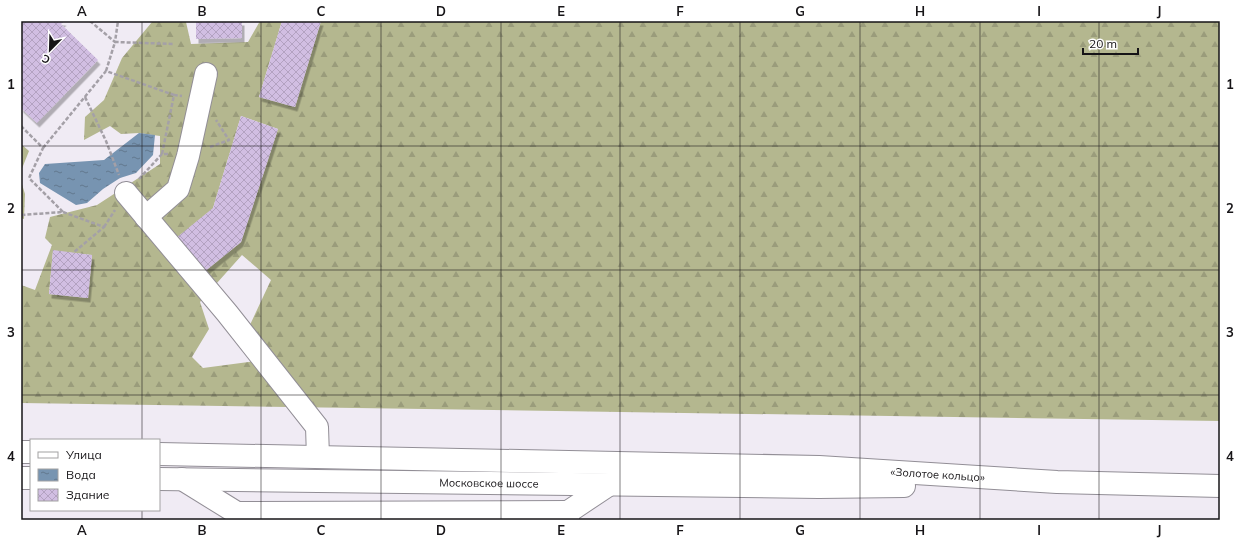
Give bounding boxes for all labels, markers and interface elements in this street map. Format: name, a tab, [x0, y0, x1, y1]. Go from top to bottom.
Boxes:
text: A	[77, 3, 87, 19]
text: B	[198, 3, 207, 19]
text: C	[317, 3, 326, 19]
text: D	[436, 3, 446, 19]
text: E	[557, 3, 565, 19]
text: F	[676, 3, 684, 19]
text: G	[795, 3, 805, 19]
text: H	[915, 3, 925, 19]
text: I	[1037, 3, 1041, 19]
text: J	[1157, 3, 1161, 19]
north arrow	[30, 30, 70, 70]
scale bar	[1083, 30, 1138, 56]
text: 20 m	[1089, 36, 1117, 51]
text: С	[39, 51, 52, 67]
text: 1	[7, 76, 15, 92]
text: 1	[1226, 76, 1234, 92]
text: 2	[7, 200, 15, 216]
text: 2	[1226, 200, 1234, 216]
text: 3	[7, 324, 15, 340]
text: 3	[1226, 324, 1234, 340]
legend	[30, 439, 160, 511]
text: Улица	[65, 447, 102, 462]
text: 4	[7, 448, 15, 464]
text: 4	[1226, 448, 1234, 464]
street label: «Золотое кольцо»	[890, 465, 985, 484]
text: Вода	[66, 467, 96, 482]
street label: Московское шоссе	[439, 475, 539, 491]
text: Здание	[66, 487, 110, 502]
text: A	[77, 522, 87, 538]
text: B	[198, 522, 207, 538]
text: C	[317, 522, 326, 538]
text: D	[436, 522, 446, 538]
text: E	[557, 522, 565, 538]
text: F	[676, 522, 684, 538]
text: G	[795, 522, 805, 538]
text: H	[915, 522, 925, 538]
text: I	[1037, 522, 1041, 538]
text: J	[1157, 522, 1161, 538]

